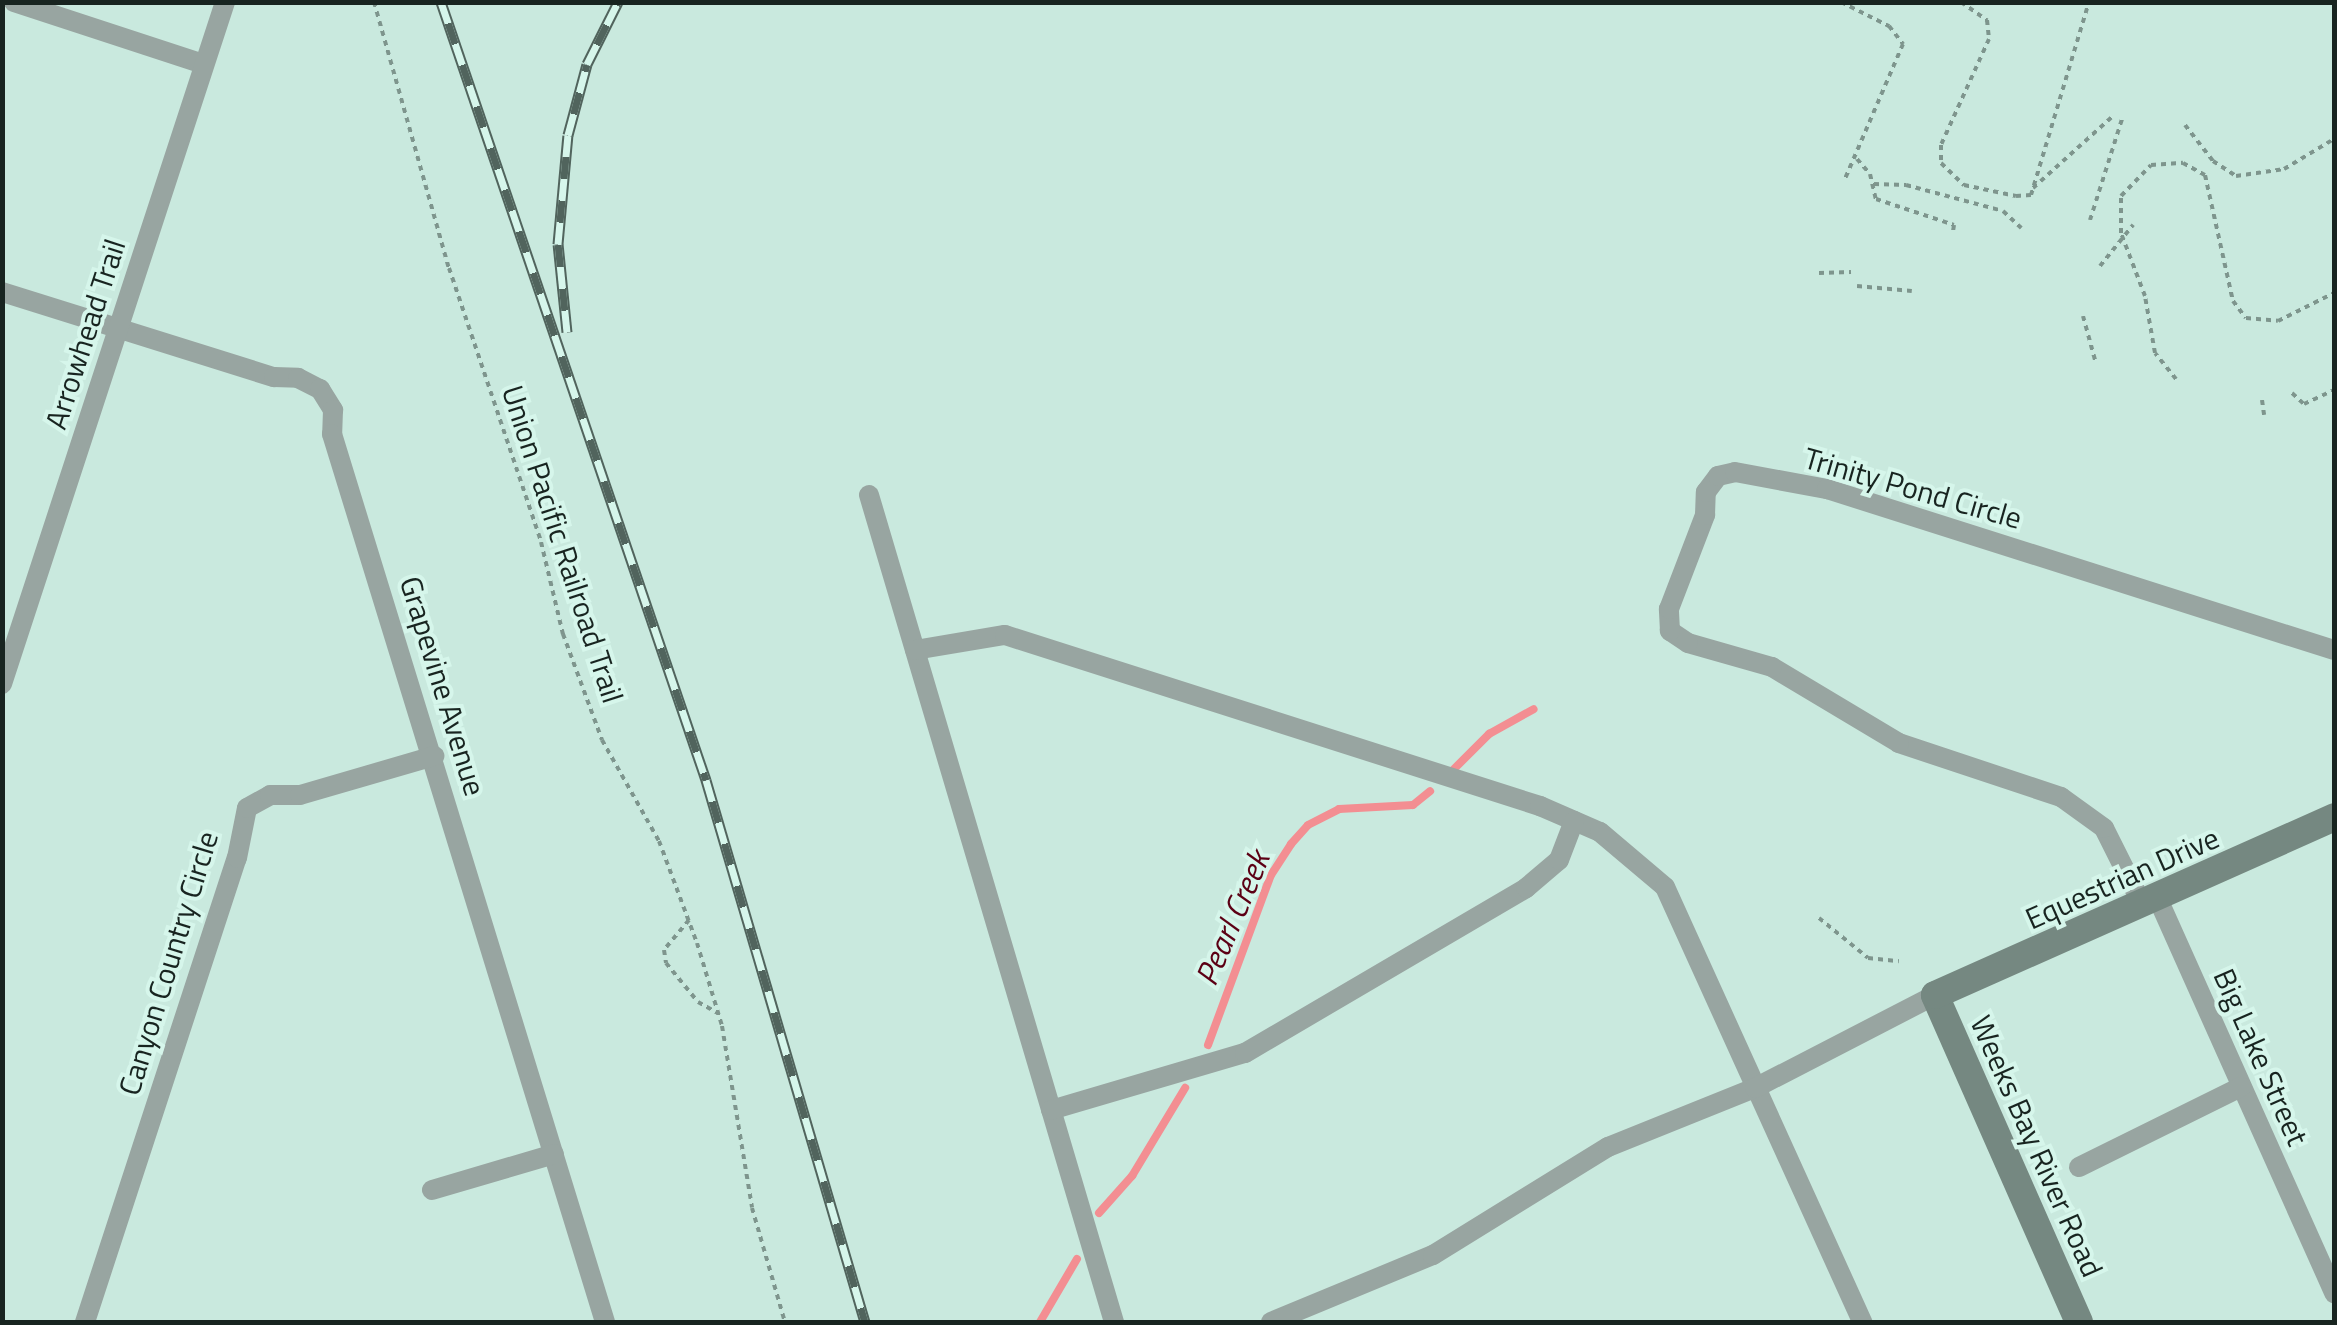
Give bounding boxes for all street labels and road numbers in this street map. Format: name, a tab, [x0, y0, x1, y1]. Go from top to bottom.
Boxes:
street label: Arrowhead Trail	[37, 234, 133, 434]
street label: Union Pacific Railroad Trail	[495, 381, 631, 707]
street label: Trinity Pond Circle	[1800, 440, 2026, 536]
street label: Grapevine Avenue	[393, 572, 493, 800]
street label: Equestrian Drive	[2020, 819, 2224, 937]
street label: Canyon Country Circle	[111, 827, 225, 1099]
street label: Big Lake Street	[2206, 963, 2316, 1151]
street label: Weeks Bay River Road	[1963, 1010, 2111, 1282]

